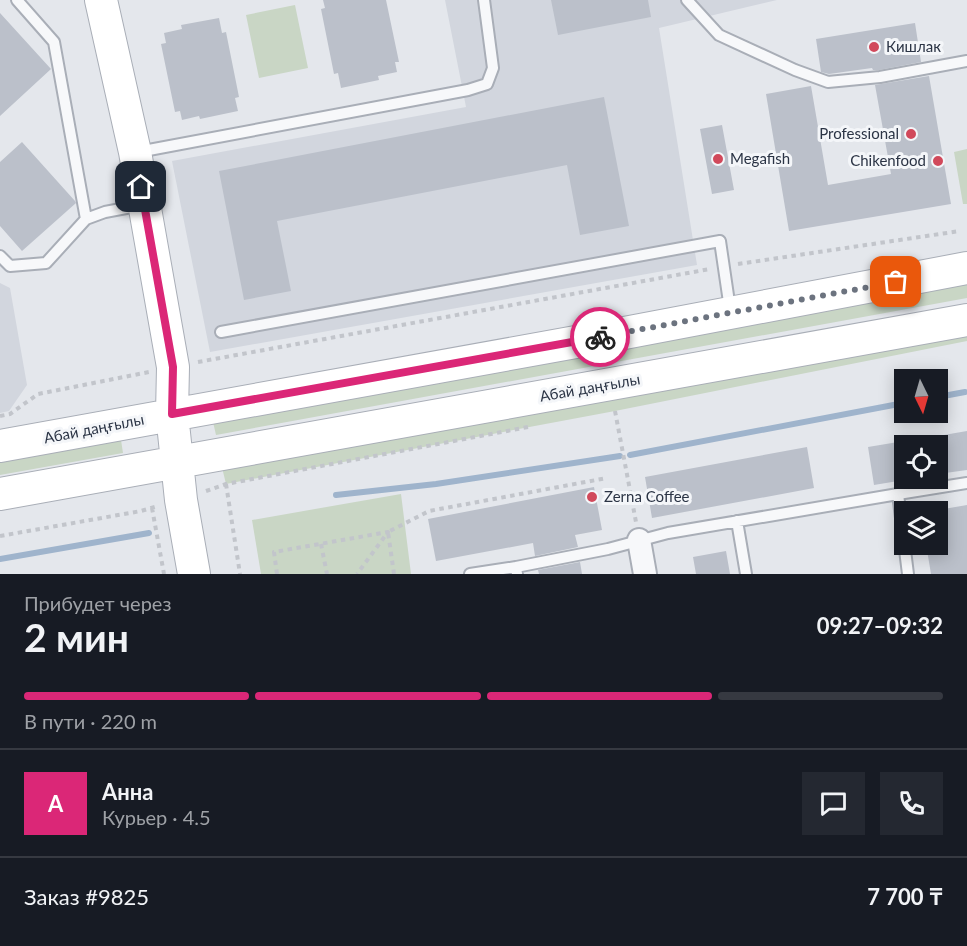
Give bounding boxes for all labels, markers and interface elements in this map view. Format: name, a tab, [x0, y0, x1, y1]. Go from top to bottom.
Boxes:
place label: Кишлак	[886, 37, 941, 55]
marker: Кишлак	[867, 40, 881, 54]
place label: Professional	[819, 124, 899, 142]
marker: Professional	[904, 127, 918, 141]
place label: Megafish	[730, 149, 790, 167]
place label: Chikenfood	[850, 151, 926, 169]
marker: Megafish	[711, 152, 725, 166]
marker: Chikenfood	[931, 154, 945, 168]
pin	[115, 161, 166, 212]
icon: home	[124, 170, 157, 203]
pin	[870, 256, 921, 307]
icon: bag	[879, 265, 912, 298]
courier	[570, 307, 630, 367]
icon: bike	[584, 321, 617, 354]
street label: Абай даңғылы	[538, 369, 641, 405]
north arrow	[894, 369, 948, 423]
map controls	[894, 369, 948, 555]
street label: Абай даңғылы	[42, 409, 145, 447]
button: locate	[894, 435, 948, 489]
place label: Zerna Coffee	[604, 487, 690, 505]
marker: Zerna Coffee	[585, 490, 599, 504]
button: layers	[894, 501, 948, 555]
text: Прибудет через	[24, 591, 171, 615]
text: 09:27–09:32	[817, 612, 943, 639]
text: 2 мин	[24, 614, 129, 660]
text: В пути · 220 m	[24, 709, 157, 733]
button: chat	[802, 772, 865, 835]
button: phone	[880, 772, 943, 835]
text: Анна	[102, 778, 153, 805]
text: А	[48, 790, 63, 817]
text: Курьер · 4.5	[102, 805, 211, 829]
text: Заказ #9825	[24, 883, 149, 910]
text: 7 700 ₸	[867, 883, 943, 910]

